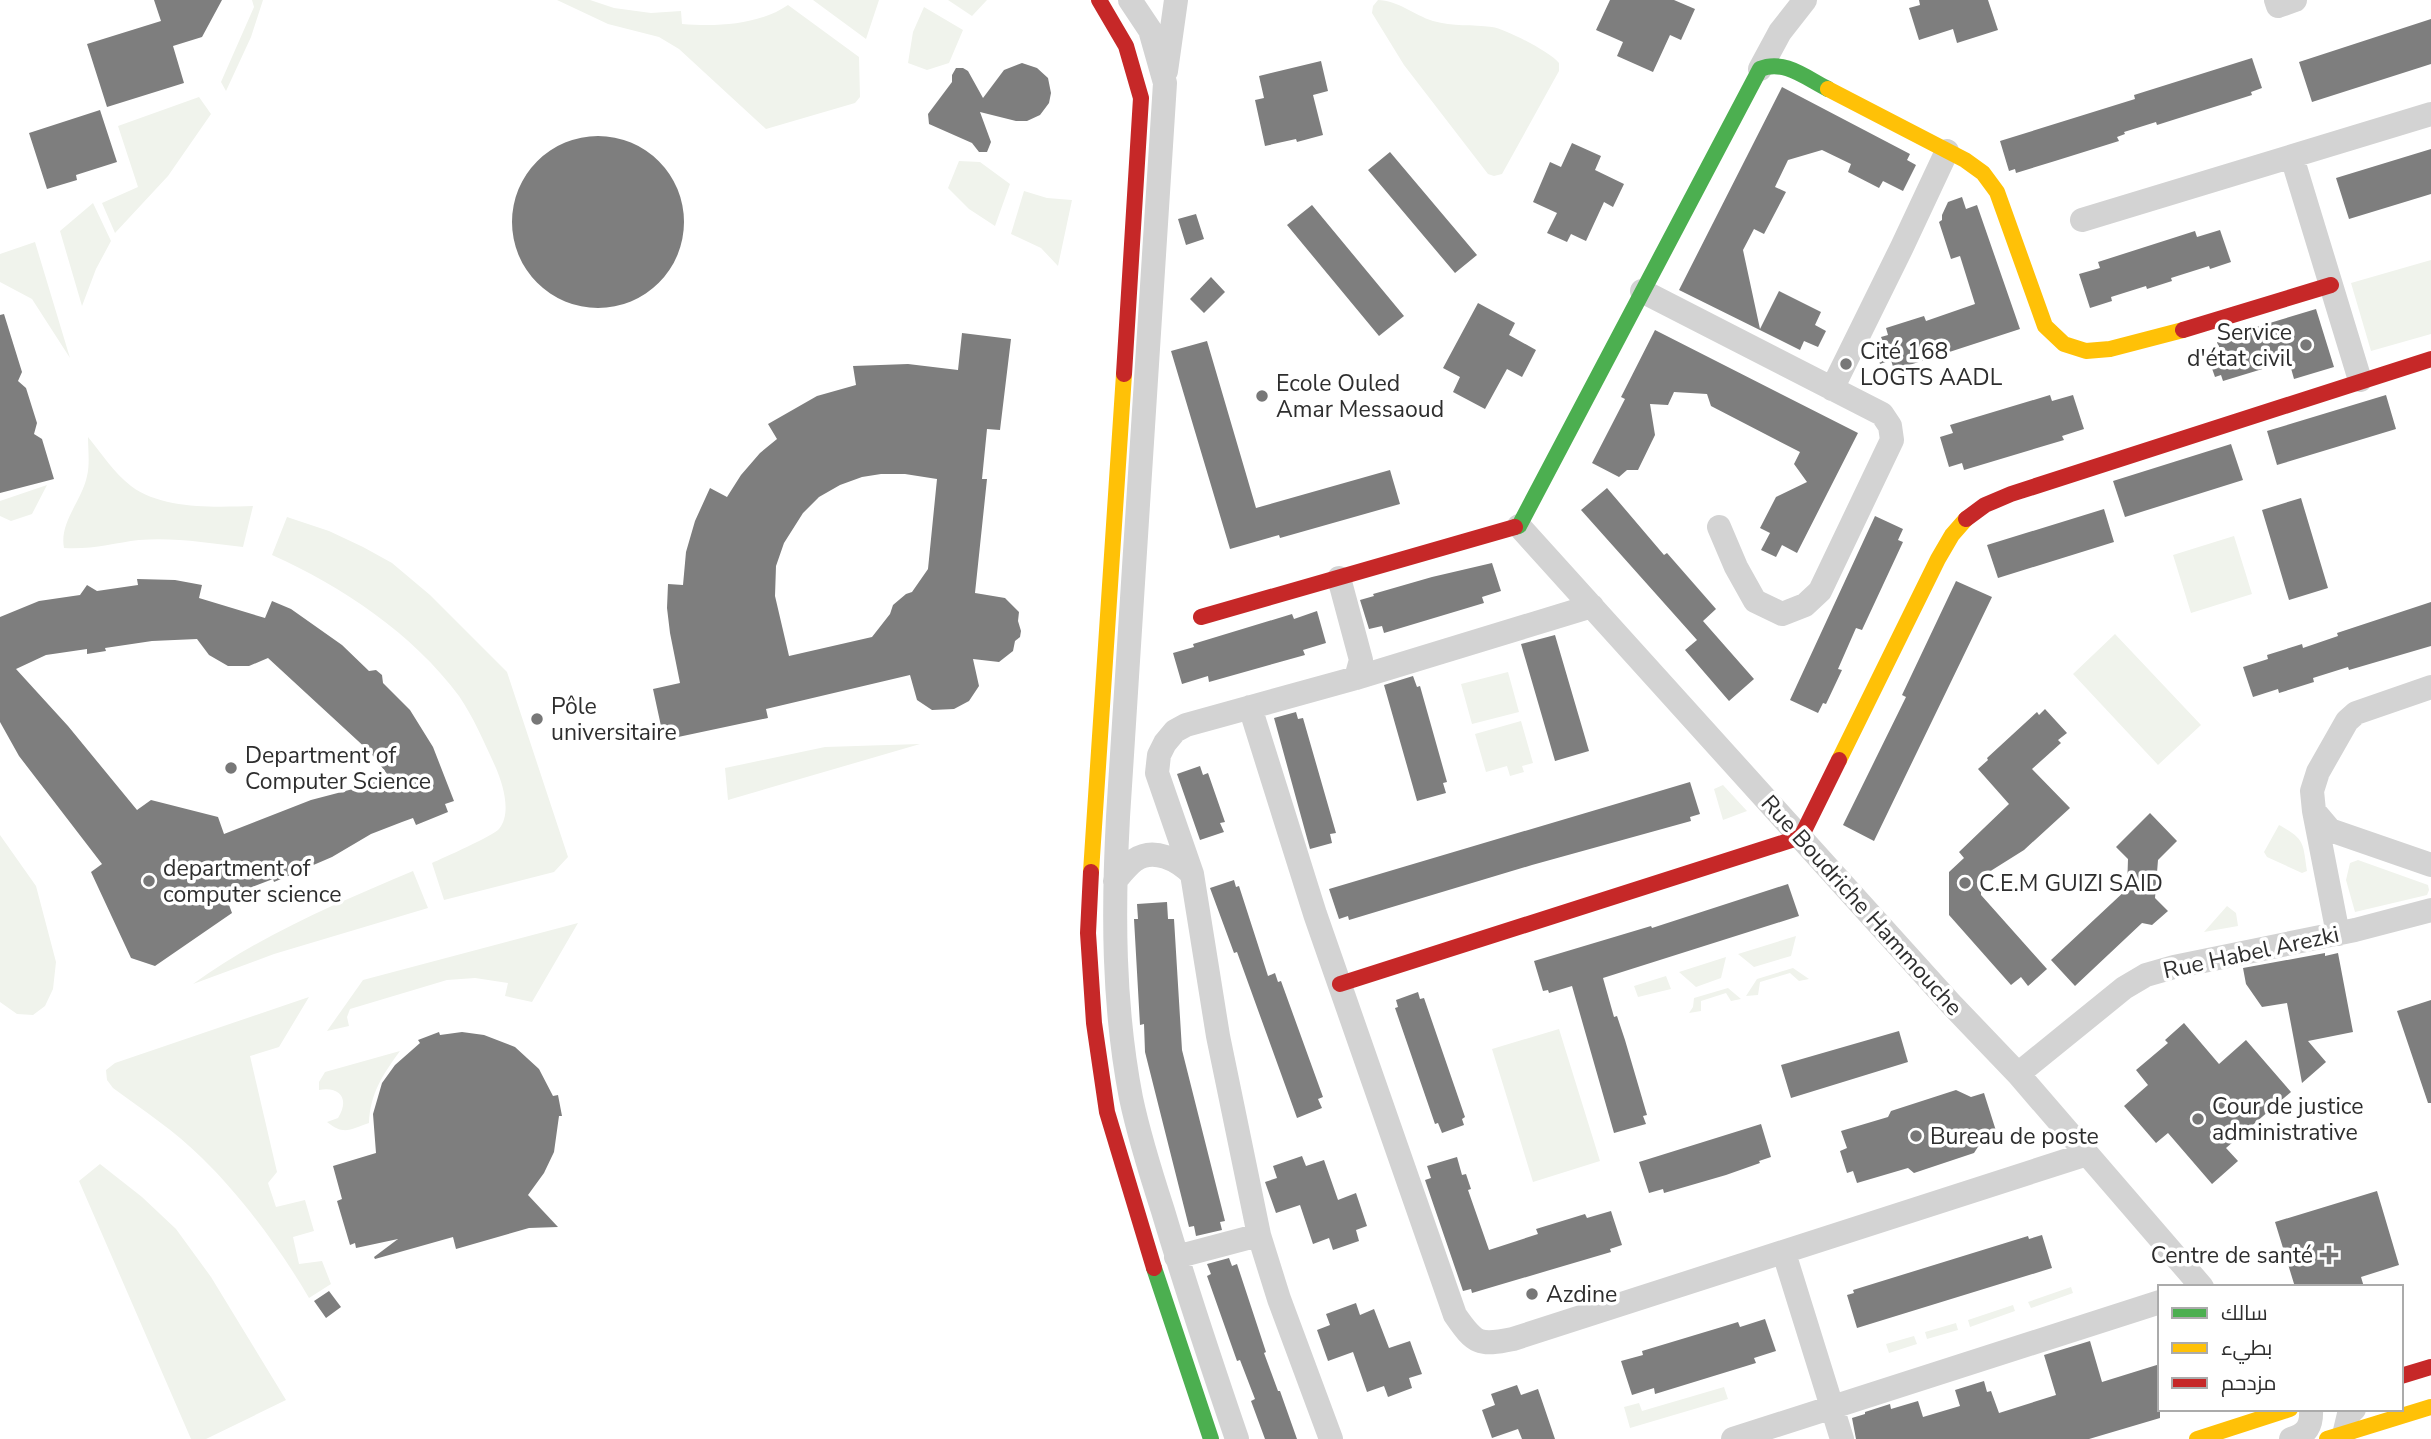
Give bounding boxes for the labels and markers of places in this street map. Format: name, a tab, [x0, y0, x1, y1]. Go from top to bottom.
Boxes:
place label: Service d'état civil	[2187, 317, 2292, 374]
place label: Cité 168 LOGTS AADL	[1860, 336, 2003, 393]
marker: Service d'état civil	[2298, 337, 2314, 353]
marker: Cité 168 LOGTS AADL	[1838, 356, 1854, 372]
place label: Ecole Ouled Amar Messaoud	[1276, 368, 1444, 425]
marker: Ecole Ouled Amar Messaoud	[1254, 388, 1270, 404]
place label: Pôle universitaire	[551, 691, 677, 748]
marker: Pôle universitaire	[529, 711, 545, 727]
place label: Department of Computer Science	[245, 740, 431, 797]
marker: Department of Computer Science	[223, 760, 239, 776]
place label: department of computer science	[163, 853, 342, 910]
place label: C.E.M GUIZI SAID	[1979, 868, 2163, 899]
marker: department of computer science	[141, 873, 157, 889]
marker: C.E.M GUIZI SAID	[1957, 875, 1973, 891]
place label: Cour de justice administrative	[2212, 1091, 2363, 1148]
marker: Cour de justice administrative	[2190, 1111, 2206, 1127]
place label: Bureau de poste	[1930, 1121, 2099, 1152]
marker: Bureau de poste	[1908, 1128, 1924, 1144]
place label: Centre de santé	[2151, 1240, 2313, 1271]
marker: Centre de santé	[2319, 1245, 2339, 1265]
place label: Azdine	[1546, 1279, 1617, 1310]
marker: Azdine	[1524, 1286, 1540, 1302]

